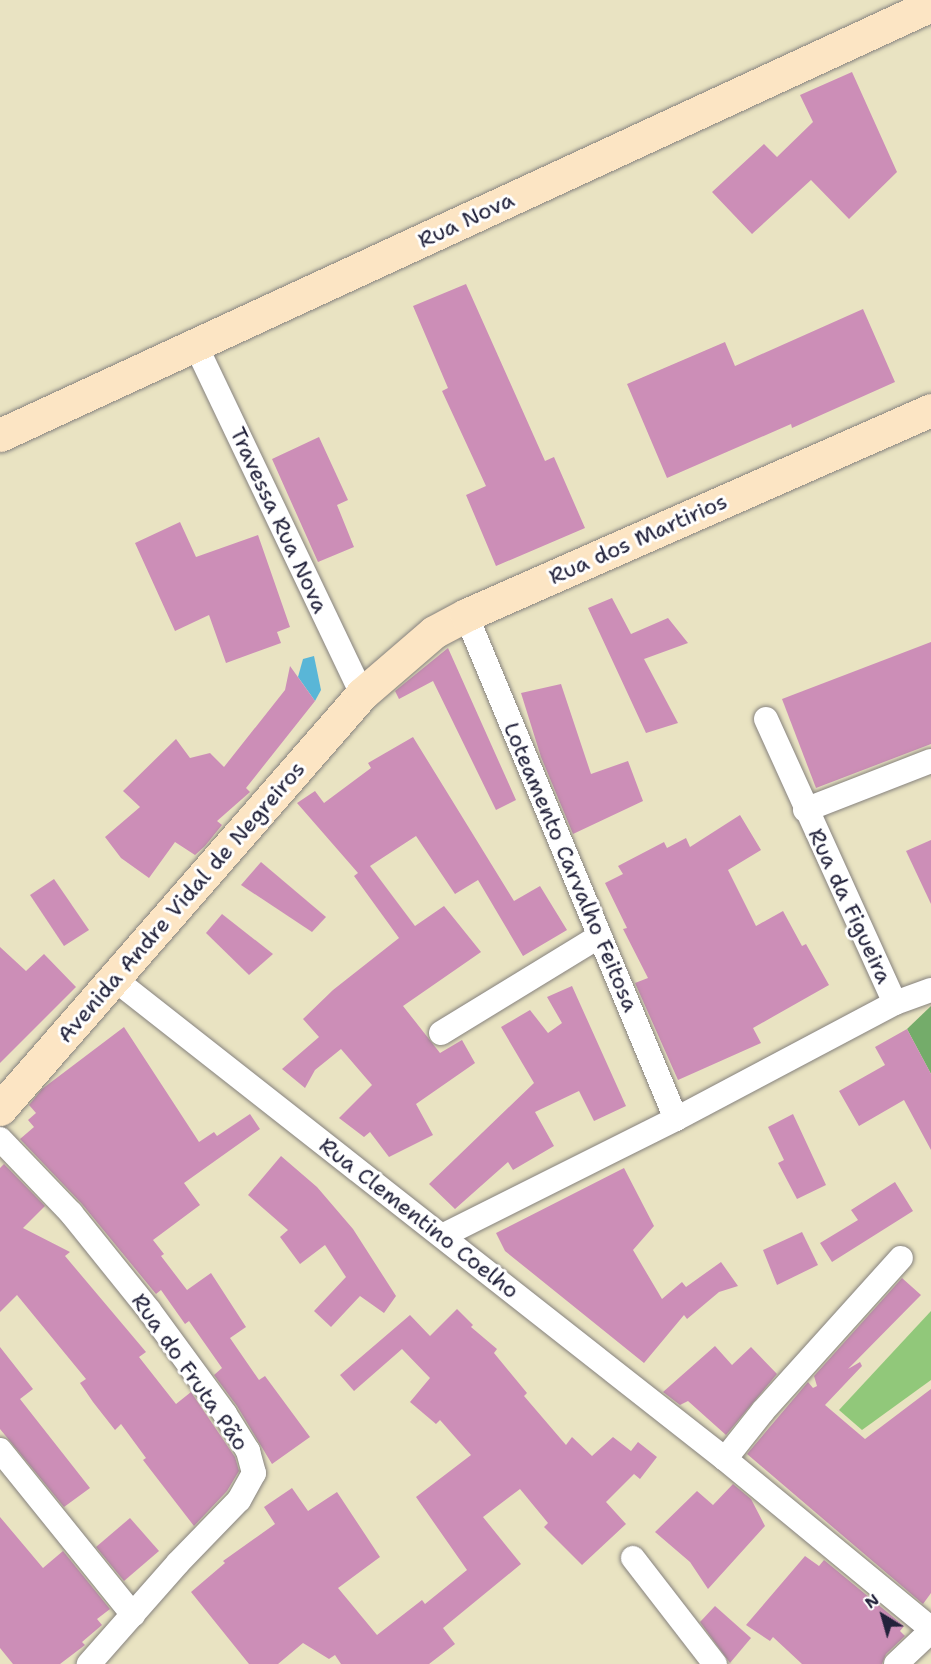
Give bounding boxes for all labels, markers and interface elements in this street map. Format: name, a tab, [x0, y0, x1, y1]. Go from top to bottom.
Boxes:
street label: Rua Nova	[414, 186, 518, 254]
street label: Travessa Rua Nova	[224, 423, 334, 617]
street label: Rua dos Martirios	[545, 488, 731, 590]
street label: Loteamento Carvalho Feitosa	[498, 718, 644, 1016]
street label: Avenida Andre Vidal de Negreiros	[52, 756, 310, 1048]
street label: Rua da Figueira	[803, 824, 897, 988]
street label: Rua Clementino Coelho	[314, 1132, 524, 1304]
street label: Rua do Fruta Pão	[126, 1288, 254, 1456]
north arrow	[853, 1586, 913, 1646]
text: N	[860, 1589, 883, 1613]

